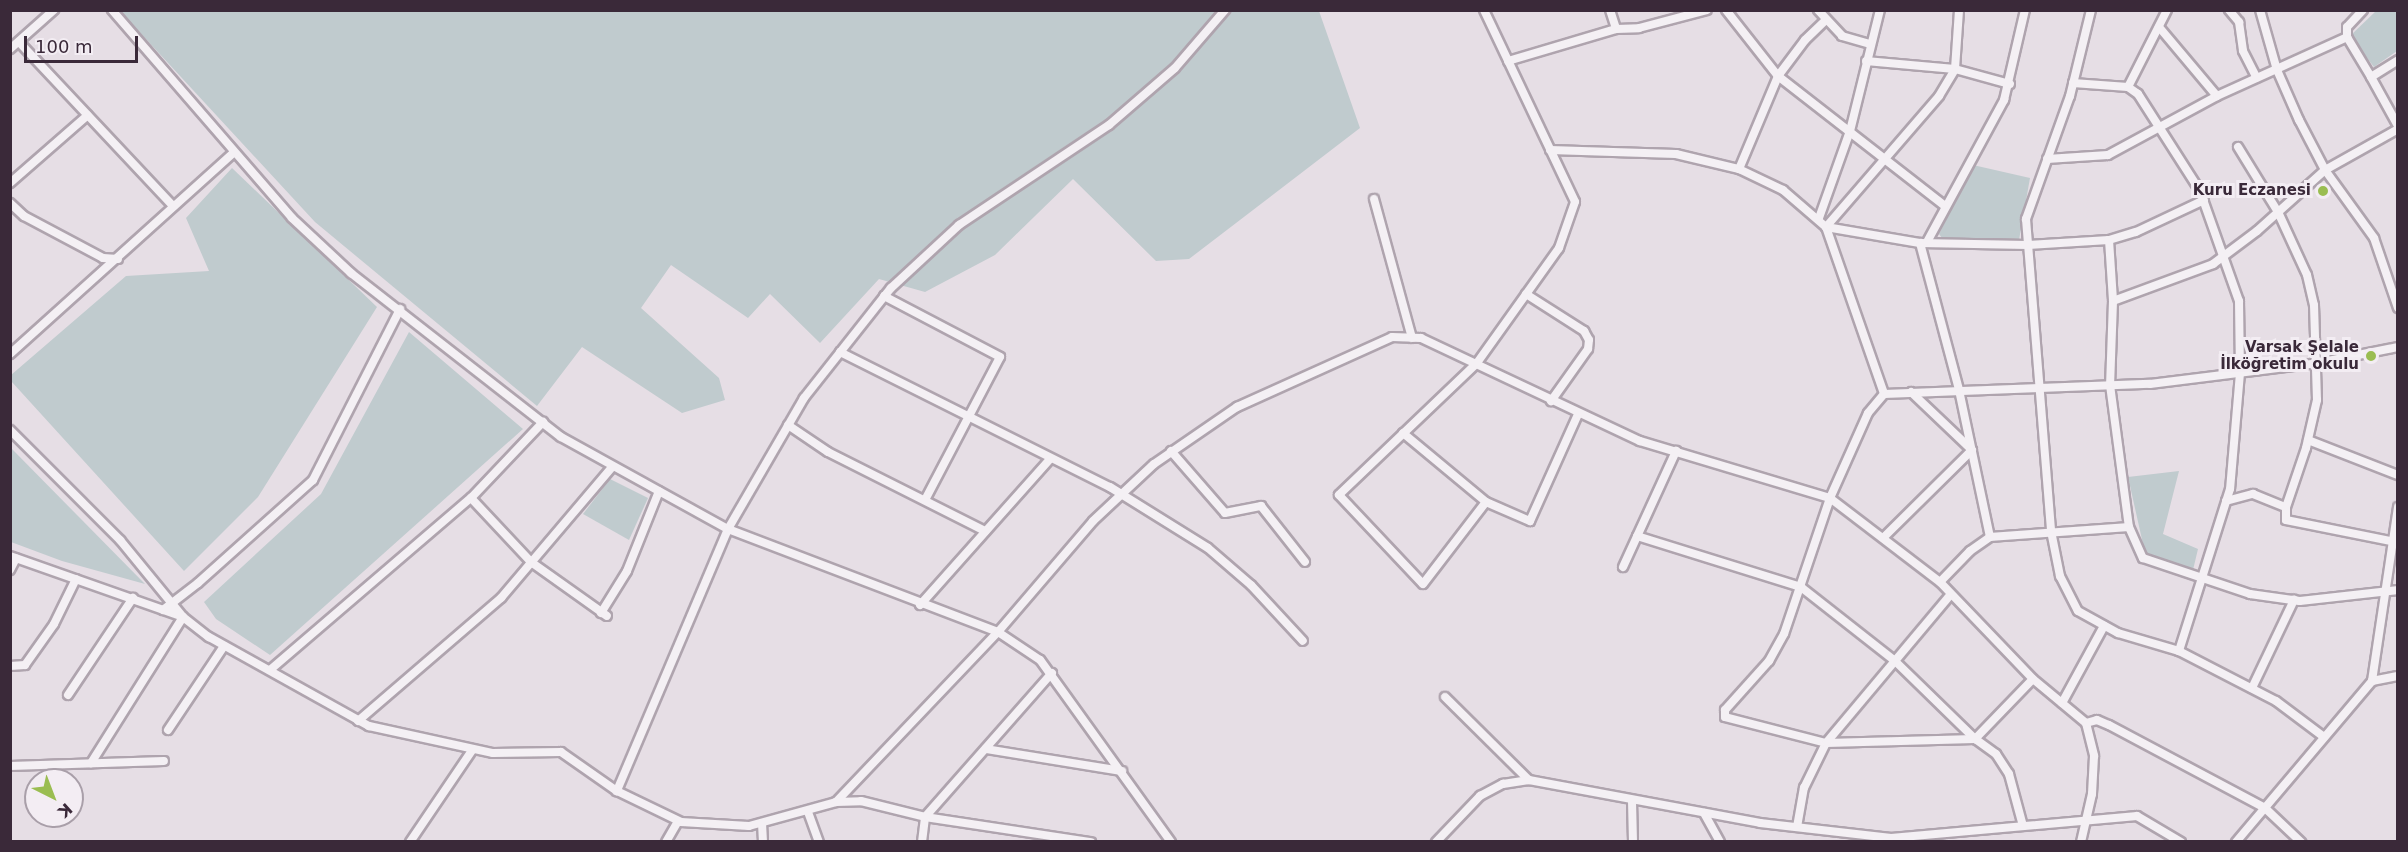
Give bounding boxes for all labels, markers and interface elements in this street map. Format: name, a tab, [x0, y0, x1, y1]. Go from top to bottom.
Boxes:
scale bar	[27, 24, 141, 62]
text: 100 m	[35, 36, 93, 57]
place label: Kuru Eczanesi	[2193, 182, 2311, 200]
marker: Kuru Eczanesi	[2316, 184, 2330, 198]
place label: Varsak Şelale İlköğretim okulu	[2220, 338, 2359, 373]
marker: Varsak Şelale İlköğretim okulu	[2364, 349, 2378, 363]
north arrow	[24, 768, 84, 828]
text: K	[54, 799, 76, 821]

